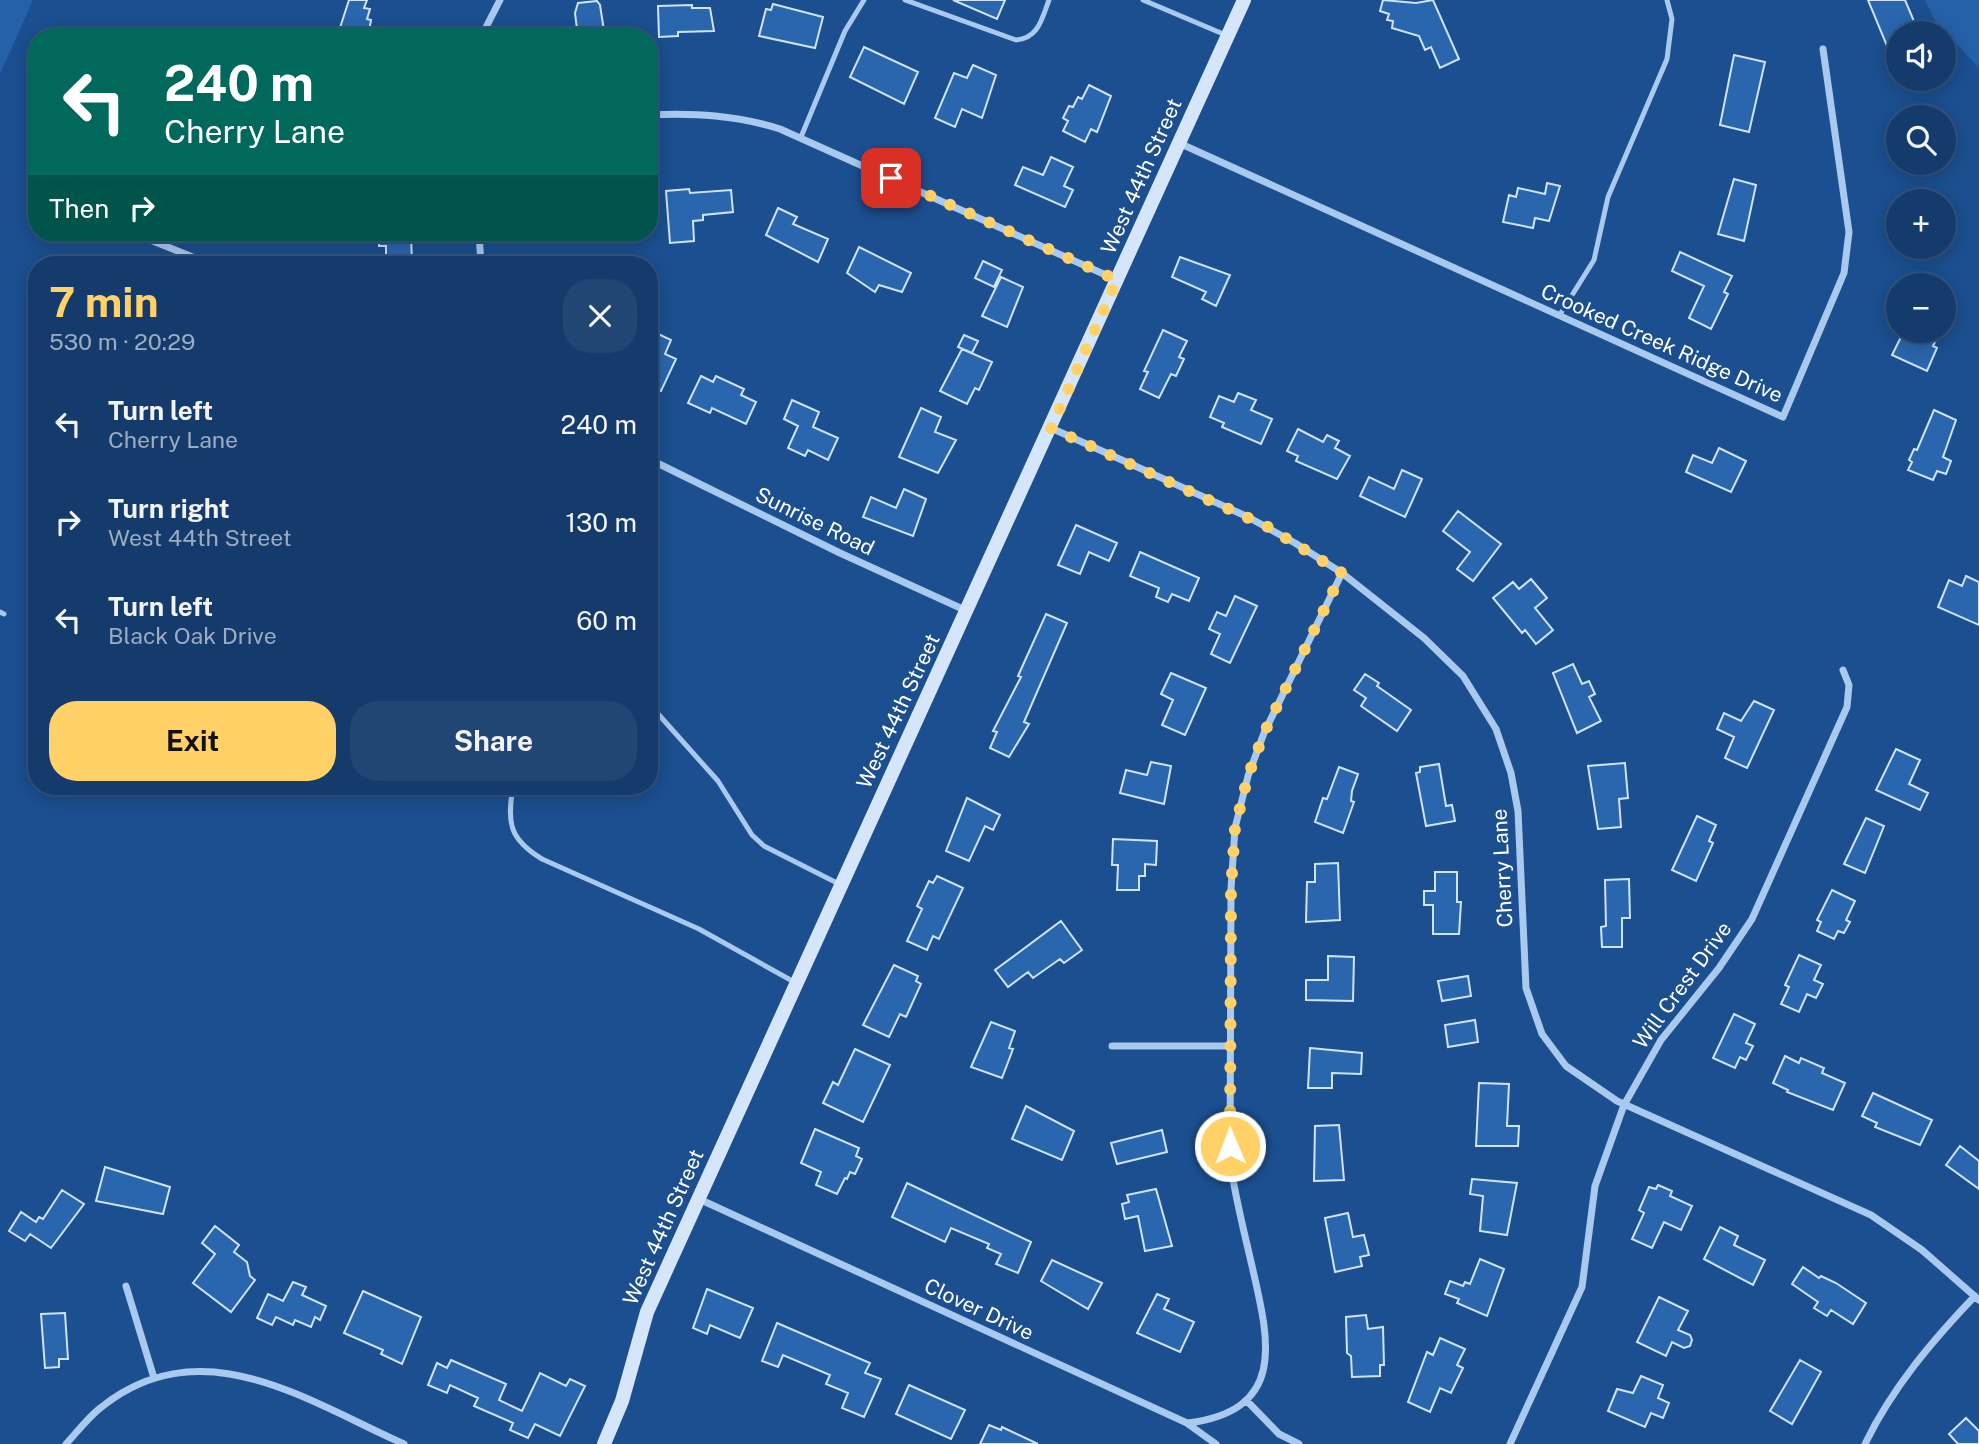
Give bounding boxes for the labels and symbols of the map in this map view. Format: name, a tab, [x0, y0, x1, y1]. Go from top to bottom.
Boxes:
street label: West 44th Street	[1095, 94, 1187, 258]
pin	[861, 148, 921, 208]
street label: Crooked Creek Ridge Drive	[1537, 278, 1787, 408]
street label: Sunrise Road	[751, 481, 879, 561]
street label: West 44th Street	[851, 630, 945, 792]
street label: Cherry Lane	[1486, 808, 1518, 928]
street label: Will Crest Drive	[1627, 917, 1737, 1053]
position arrow	[1193, 1109, 1267, 1183]
street label: West 44th Street	[617, 1145, 709, 1309]
street label: Clover Drive	[920, 1273, 1038, 1345]

